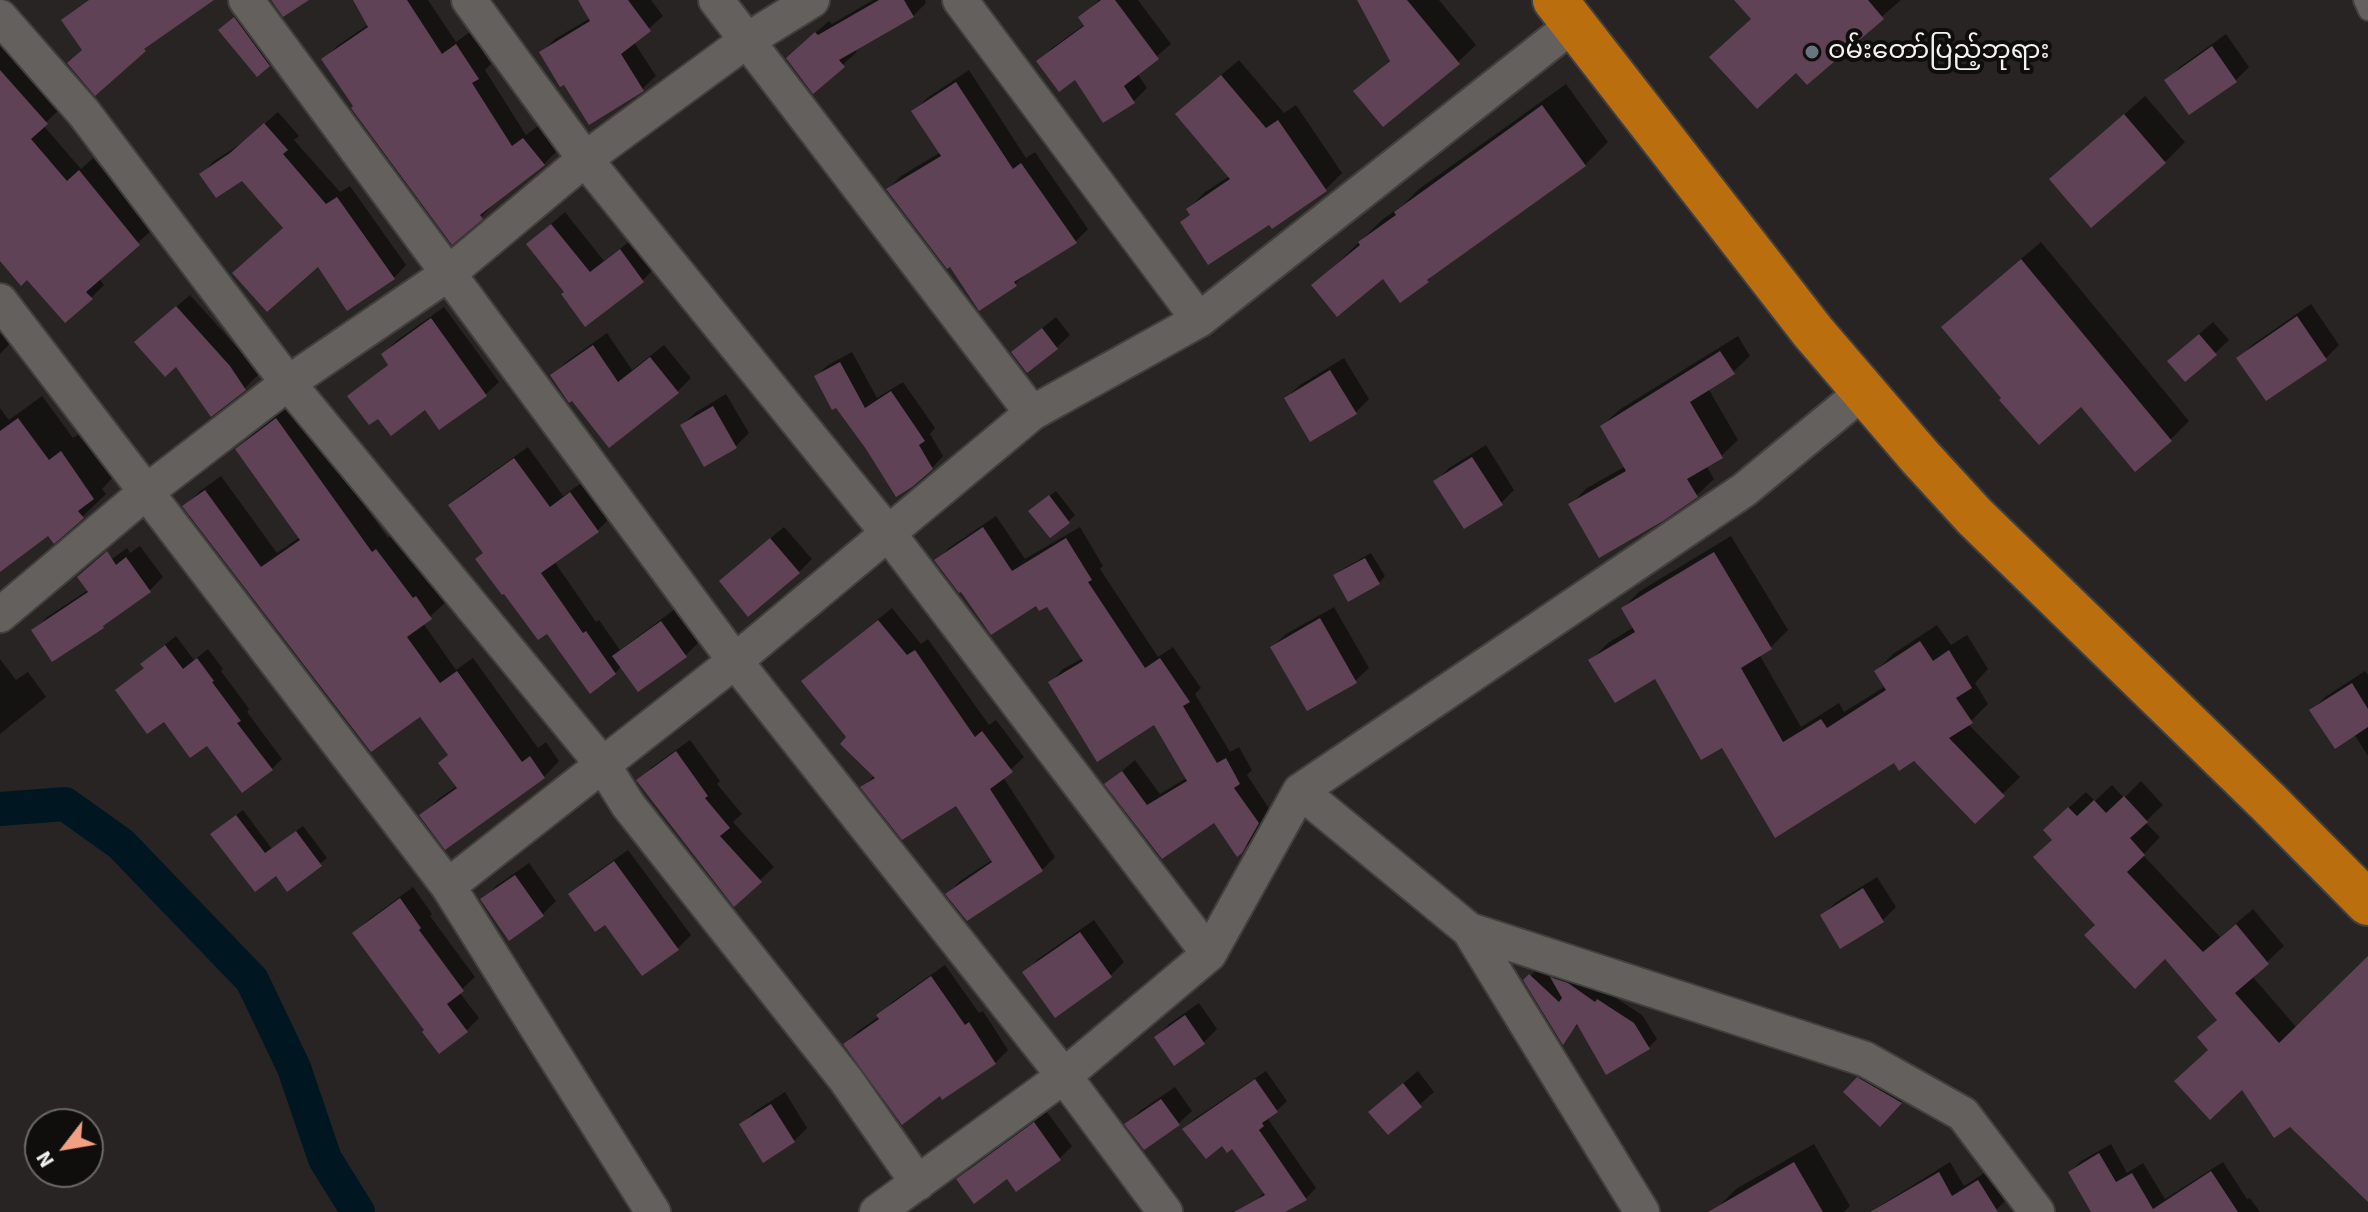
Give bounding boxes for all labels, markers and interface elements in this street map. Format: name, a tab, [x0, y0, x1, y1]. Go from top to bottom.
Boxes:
place label: ဝမ်းတော်ပြည့်ဘုရား	[1828, 36, 2050, 68]
marker: ဝမ်းတော်ပြည့်ဘုရား	[1803, 43, 1821, 61]
north arrow	[24, 1108, 104, 1188]
text: N	[28, 1145, 63, 1174]

